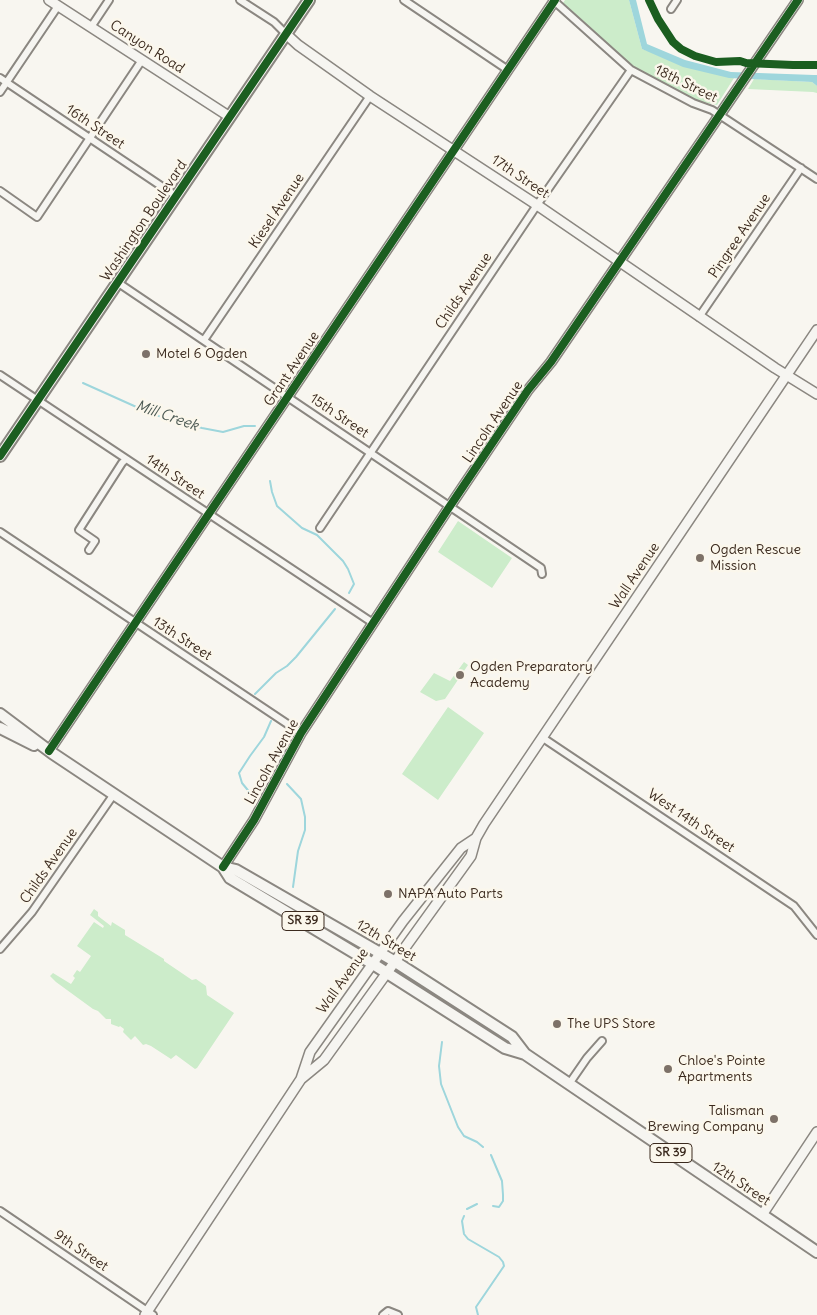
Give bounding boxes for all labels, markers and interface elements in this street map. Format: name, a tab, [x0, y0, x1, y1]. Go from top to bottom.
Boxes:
street label: Canyon Road	[107, 17, 187, 77]
street label: 18th Street	[652, 62, 720, 106]
street label: 16th Street	[62, 101, 128, 153]
street label: 17th Street	[488, 152, 552, 202]
street label: Washington Boulevard	[97, 157, 191, 285]
street label: Kiesel Avenue	[246, 170, 308, 252]
street label: Pingree Avenue	[706, 191, 774, 281]
street label: Childs Avenue	[432, 250, 496, 332]
street label: Grant Avenue	[261, 328, 323, 410]
place label: Motel 6 Ogden	[156, 346, 247, 362]
marker: Motel 6 Ogden	[140, 348, 152, 360]
street label: Lincoln Avenue	[459, 378, 527, 466]
street label: 15th Street	[306, 390, 372, 442]
water label: Mill Creek	[133, 397, 201, 435]
street label: 14th Street	[142, 451, 208, 503]
street label: Wall Avenue	[607, 539, 663, 613]
place label: Ogden Rescue Mission	[710, 542, 801, 574]
marker: Ogden Rescue Mission	[694, 552, 706, 564]
street label: 13th Street	[149, 614, 215, 664]
place label: Ogden Preparatory Academy	[470, 659, 593, 692]
marker: Ogden Preparatory Academy	[454, 669, 466, 681]
street label: Lincoln Avenue	[242, 716, 302, 808]
street label: West 14th Street	[644, 786, 738, 856]
street label: Childs Avenue	[17, 825, 81, 907]
place label: NAPA Auto Parts	[398, 886, 503, 902]
marker: NAPA Auto Parts	[382, 888, 394, 900]
road number: SR 39	[282, 911, 324, 930]
street label: 12th Street	[353, 917, 419, 965]
street label: Wall Avenue	[314, 945, 372, 1017]
place label: The UPS Store	[567, 1016, 655, 1032]
marker: The UPS Store	[551, 1018, 563, 1030]
place label: Chloe's Pointe Apartments	[678, 1053, 765, 1086]
marker: Chloe's Pointe Apartments	[662, 1063, 674, 1075]
place label: Talisman Brewing Company	[647, 1103, 764, 1136]
marker: Talisman Brewing Company	[768, 1113, 780, 1125]
road number: SR 39	[650, 1144, 692, 1162]
street label: 12th Street	[709, 1158, 773, 1210]
street label: 9th Street	[51, 1227, 111, 1275]

